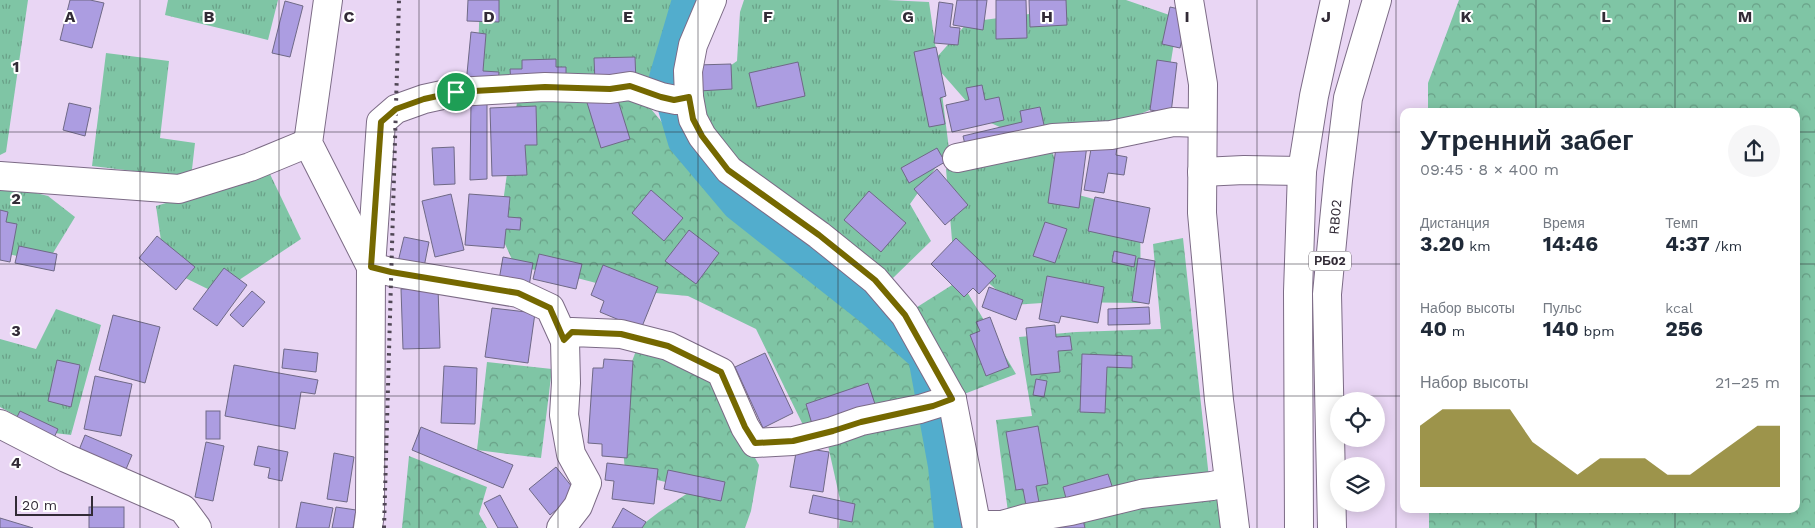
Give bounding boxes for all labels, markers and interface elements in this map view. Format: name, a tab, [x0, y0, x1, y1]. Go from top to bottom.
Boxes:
text: A	[65, 7, 76, 26]
text: B	[204, 7, 215, 26]
text: C	[344, 7, 355, 26]
text: D	[483, 7, 495, 26]
text: E	[623, 7, 633, 26]
text: F	[763, 7, 773, 26]
text: G	[902, 7, 914, 26]
text: H	[1041, 7, 1053, 26]
text: I	[1184, 7, 1190, 26]
text: J	[1321, 7, 1331, 26]
text: K	[1460, 7, 1472, 26]
text: L	[1601, 7, 1611, 26]
text: M	[1738, 7, 1752, 26]
text: 1	[13, 57, 19, 76]
pin	[435, 71, 477, 113]
icon: arrive	[442, 78, 470, 106]
text: Утренний забег	[1420, 124, 1634, 157]
button: share	[1728, 125, 1780, 177]
text: 09:45 · 8 × 400 m	[1420, 160, 1559, 179]
text: 2	[11, 189, 21, 208]
street label: RB02	[1325, 199, 1345, 235]
text: Дистанция	[1420, 215, 1490, 231]
text: Время	[1543, 215, 1585, 231]
text: Темп	[1665, 215, 1698, 231]
text: 3.20	[1420, 231, 1465, 256]
text: 14:46	[1543, 231, 1598, 256]
text: 4:37	[1665, 231, 1710, 256]
text: km	[1465, 238, 1491, 254]
text: /km	[1710, 238, 1742, 254]
road number: РБ02	[1309, 252, 1351, 270]
text: Набор высоты	[1420, 300, 1515, 316]
text: Пульс	[1543, 300, 1582, 316]
text: kcal	[1665, 300, 1693, 316]
text: 40	[1420, 316, 1447, 341]
text: 140	[1543, 316, 1579, 341]
text: 256	[1665, 316, 1703, 341]
text: 3	[11, 321, 21, 340]
text: m	[1447, 323, 1465, 339]
text: bpm	[1579, 323, 1614, 339]
text: Набор высоты	[1420, 373, 1528, 392]
text: 21–25 m	[1715, 373, 1780, 392]
map controls	[1330, 392, 1385, 512]
button: locate	[1330, 392, 1385, 447]
text: 4	[11, 453, 21, 472]
button: layers	[1330, 457, 1385, 512]
scale bar	[15, 493, 92, 516]
text: 20 m	[22, 497, 57, 513]

